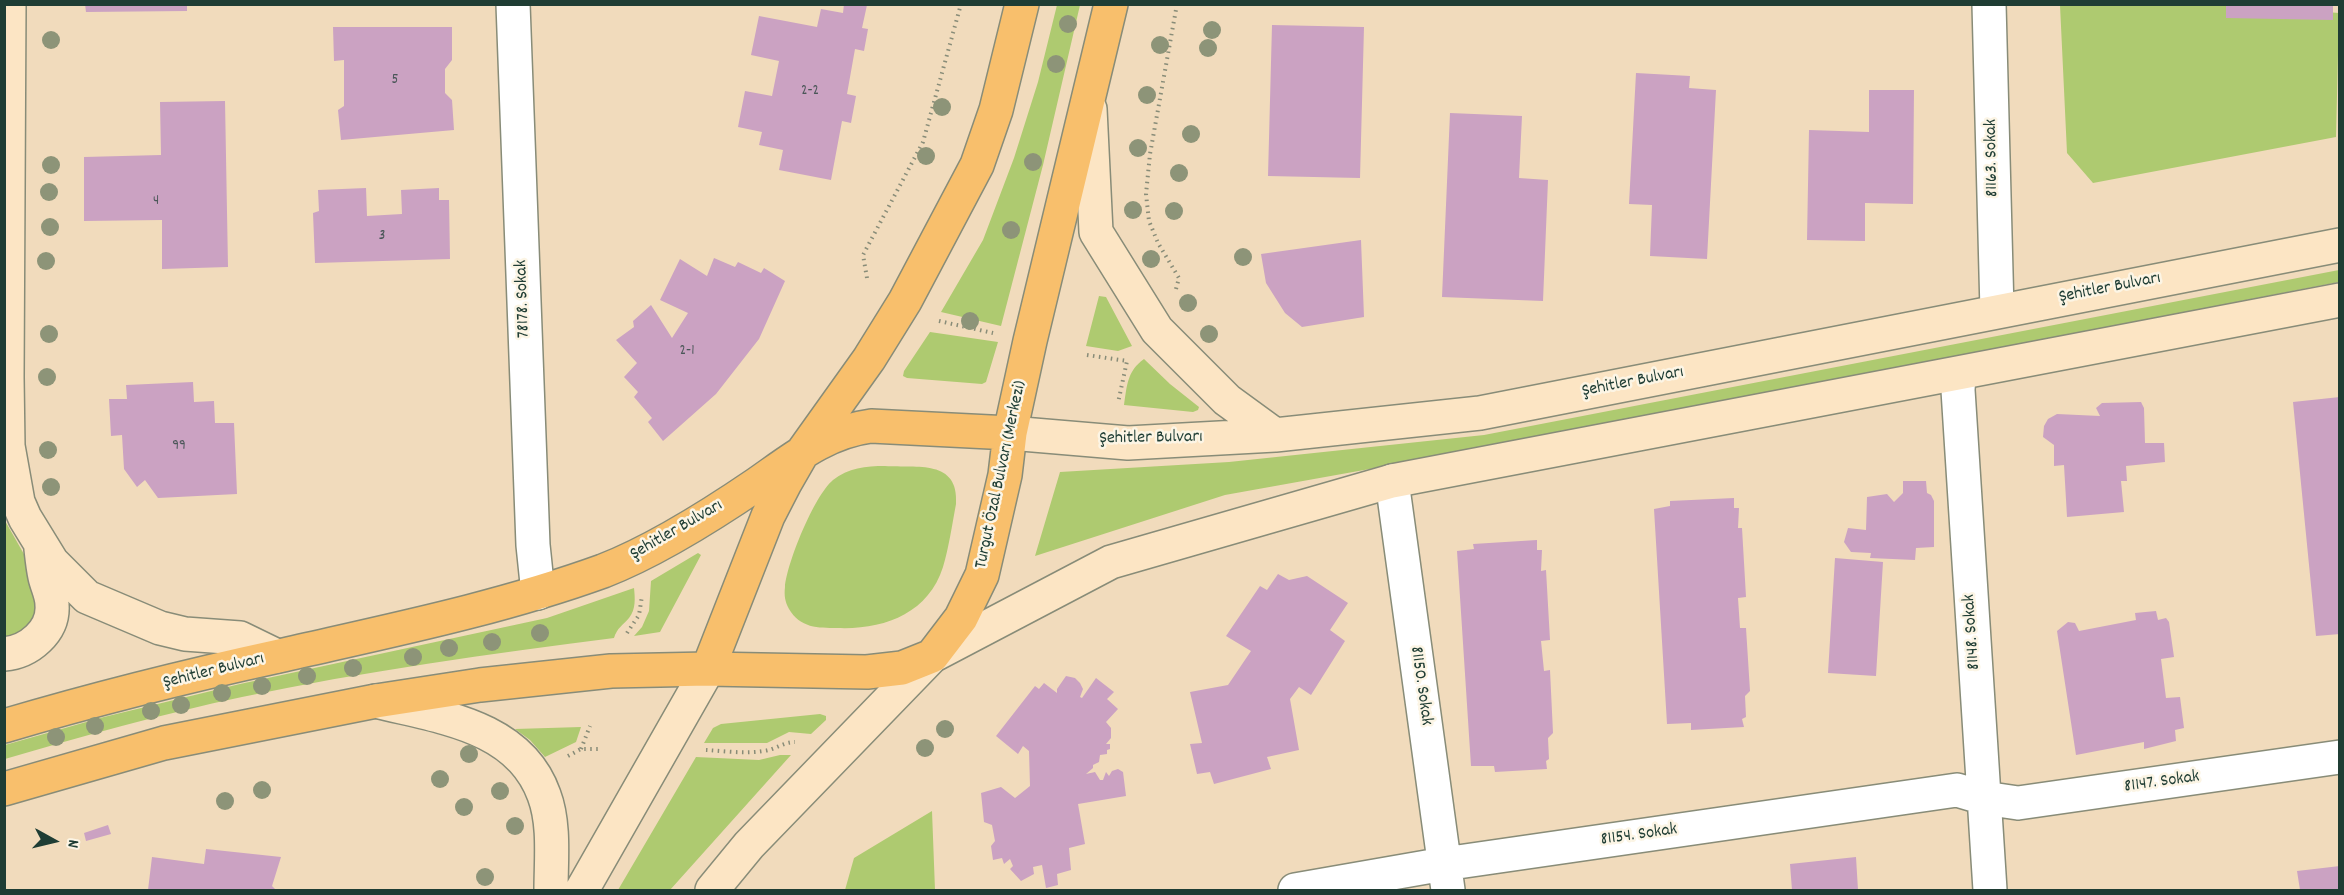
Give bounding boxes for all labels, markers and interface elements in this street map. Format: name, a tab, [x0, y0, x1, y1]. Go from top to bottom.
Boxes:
house number: 5	[392, 72, 398, 90]
house number: 2-2	[801, 83, 819, 101]
street label: 81163. Sokak	[1982, 119, 2004, 197]
house number: 4	[153, 193, 159, 211]
house number: 3	[379, 228, 385, 246]
street label: 78178. Sokak	[512, 259, 536, 339]
street label: Şehitler Bulvarı	[2057, 269, 2163, 309]
house number: 2-1	[680, 343, 694, 361]
street label: Şehitler Bulvarı	[1580, 363, 1686, 403]
street label: Turgut Özal Bulvarı (Merkezi)	[972, 379, 1032, 571]
street label: Şehitler Bulvarı	[1099, 427, 1203, 451]
house number: 99	[172, 438, 186, 456]
street label: Şehitler Bulvarı	[627, 496, 727, 566]
street label: 81148. Sokak	[1960, 593, 1986, 671]
street label: 81150. Sokak	[1404, 645, 1436, 727]
street label: Şehitler Bulvarı	[161, 649, 267, 695]
street label: 81147. Sokak	[2123, 767, 2201, 799]
north arrow	[24, 811, 84, 871]
street label: 81154. Sokak	[1599, 820, 1679, 852]
text: N	[60, 838, 84, 849]

